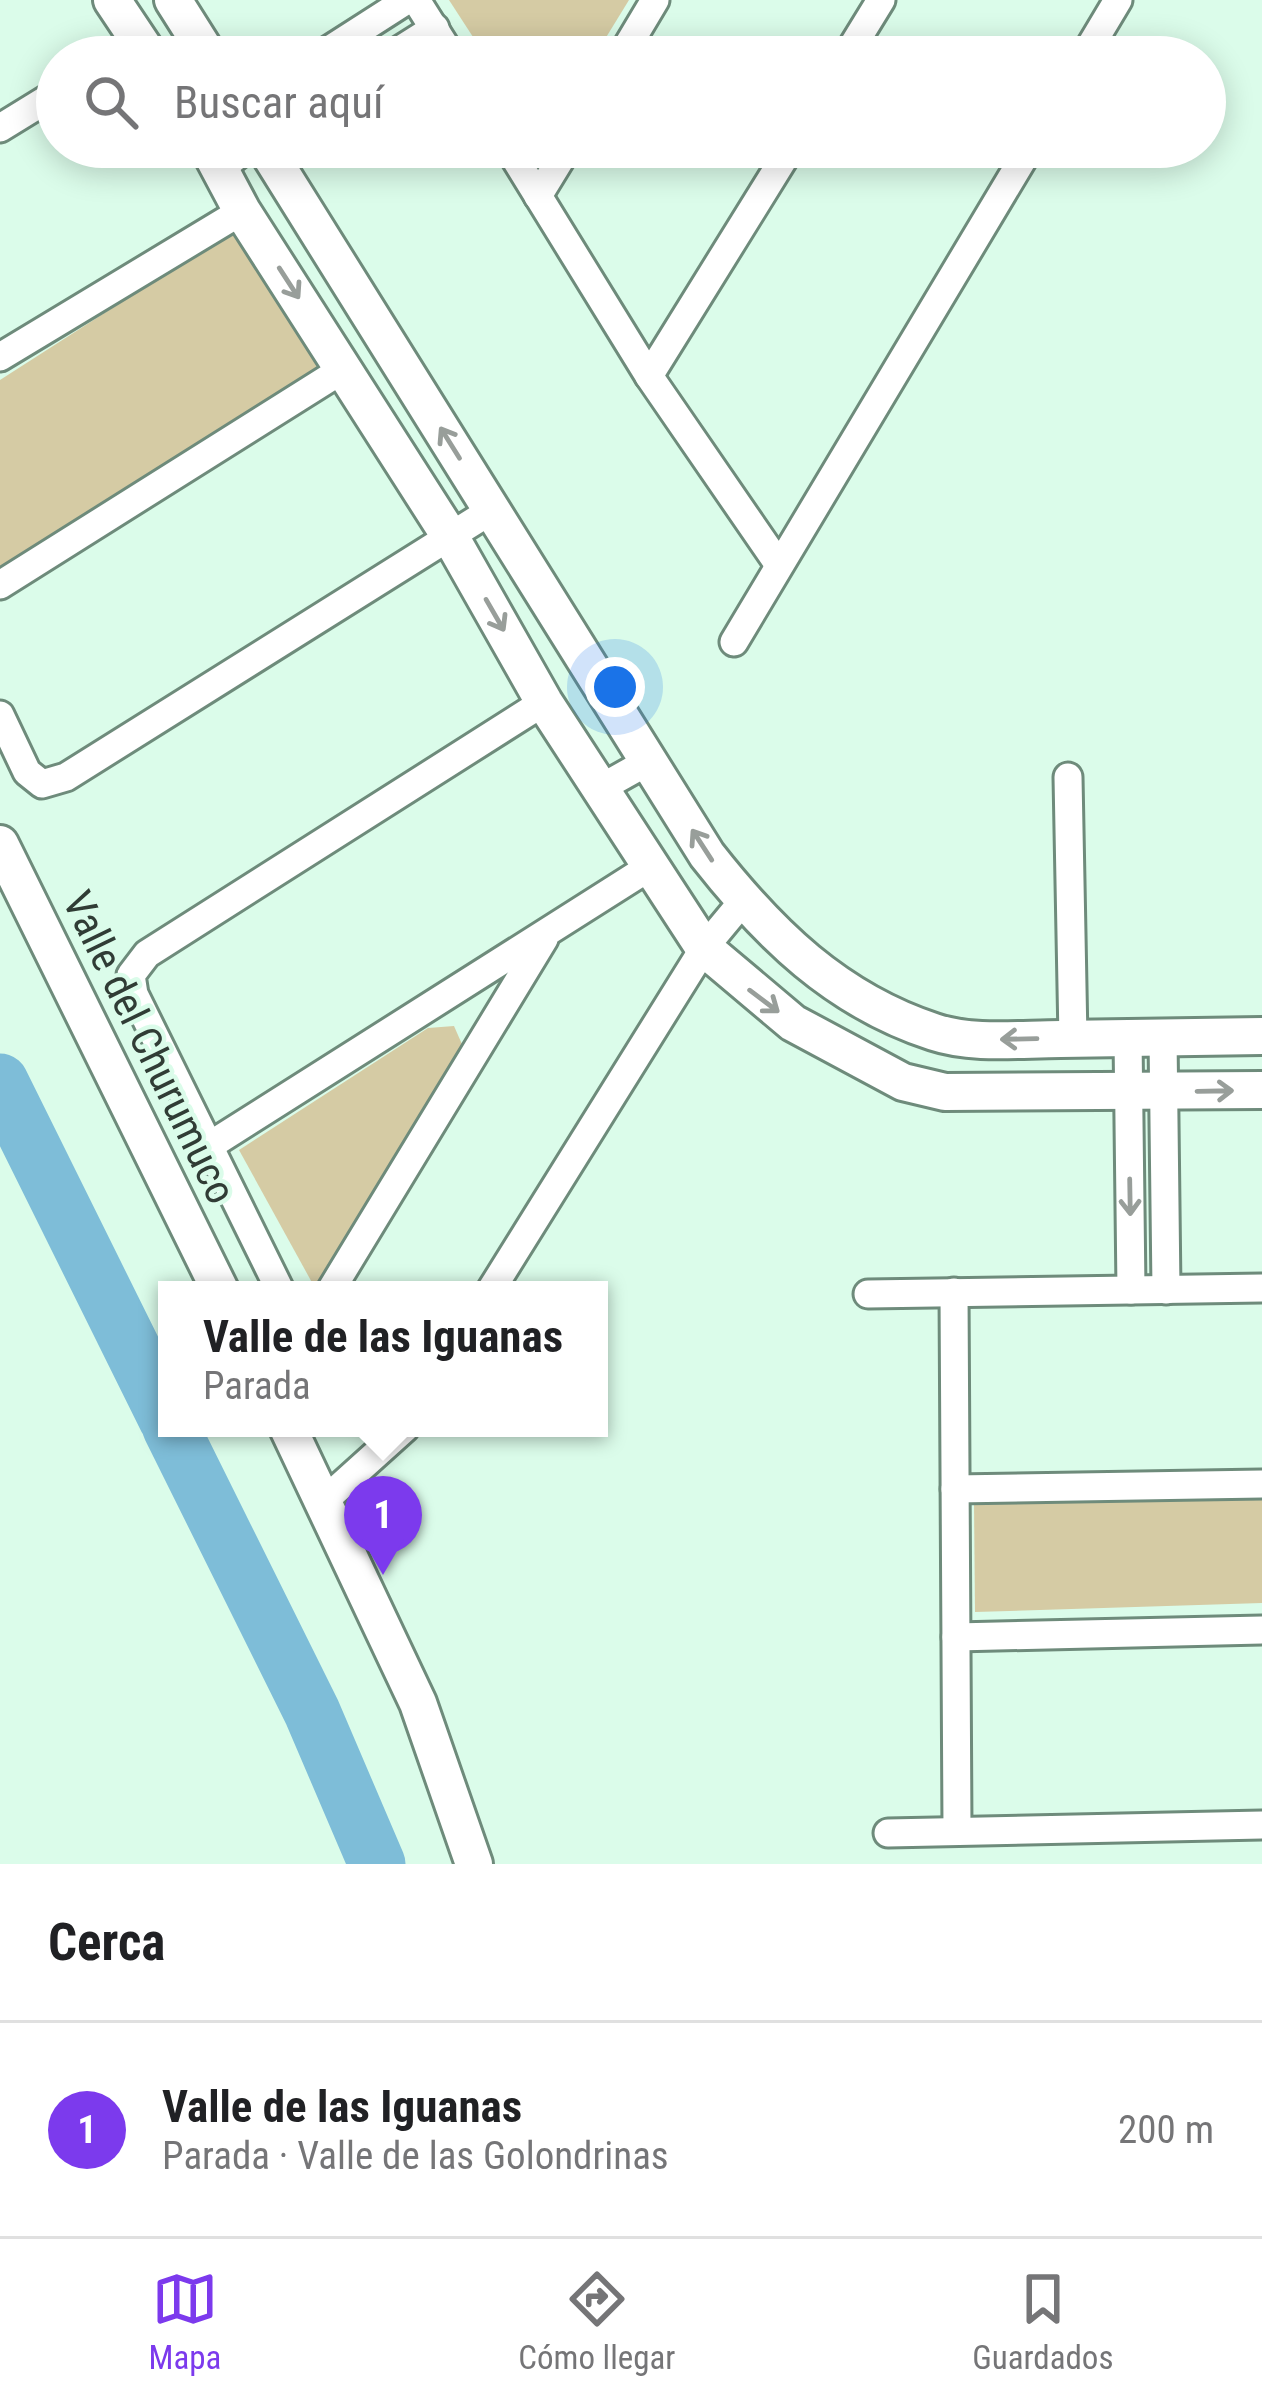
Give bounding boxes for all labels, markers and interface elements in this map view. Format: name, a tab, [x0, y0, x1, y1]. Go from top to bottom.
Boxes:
search box	[36, 36, 1226, 168]
icon: search	[78, 69, 144, 135]
text: Buscar aquí	[174, 76, 384, 129]
one-way arrow	[277, 266, 302, 300]
one-way arrow	[438, 427, 462, 461]
one-way arrow	[484, 596, 507, 631]
your location	[585, 657, 645, 717]
one-way arrow	[689, 828, 714, 862]
street label: Valle del Churumuco	[53, 883, 246, 1211]
one-way arrow	[747, 988, 780, 1013]
one-way arrow	[1000, 1028, 1039, 1051]
one-way arrow	[1195, 1079, 1234, 1102]
one-way arrow	[1119, 1177, 1141, 1216]
popup	[158, 1281, 608, 1437]
text: Valle de las Iguanas	[203, 1310, 563, 1363]
text: Parada	[203, 1363, 311, 1409]
pin: 1	[344, 1476, 422, 1575]
text: Cerca	[48, 1913, 165, 1972]
text: Valle de las Iguanas	[162, 2080, 522, 2133]
text: 1	[77, 2107, 97, 2153]
text: 200 m	[1118, 2107, 1214, 2153]
text: Parada · Valle de las Golondrinas	[162, 2133, 669, 2179]
tab: Mapa	[148, 2266, 221, 2377]
tab: Cómo llegar	[518, 2266, 675, 2377]
tab: Guardados	[972, 2266, 1113, 2377]

